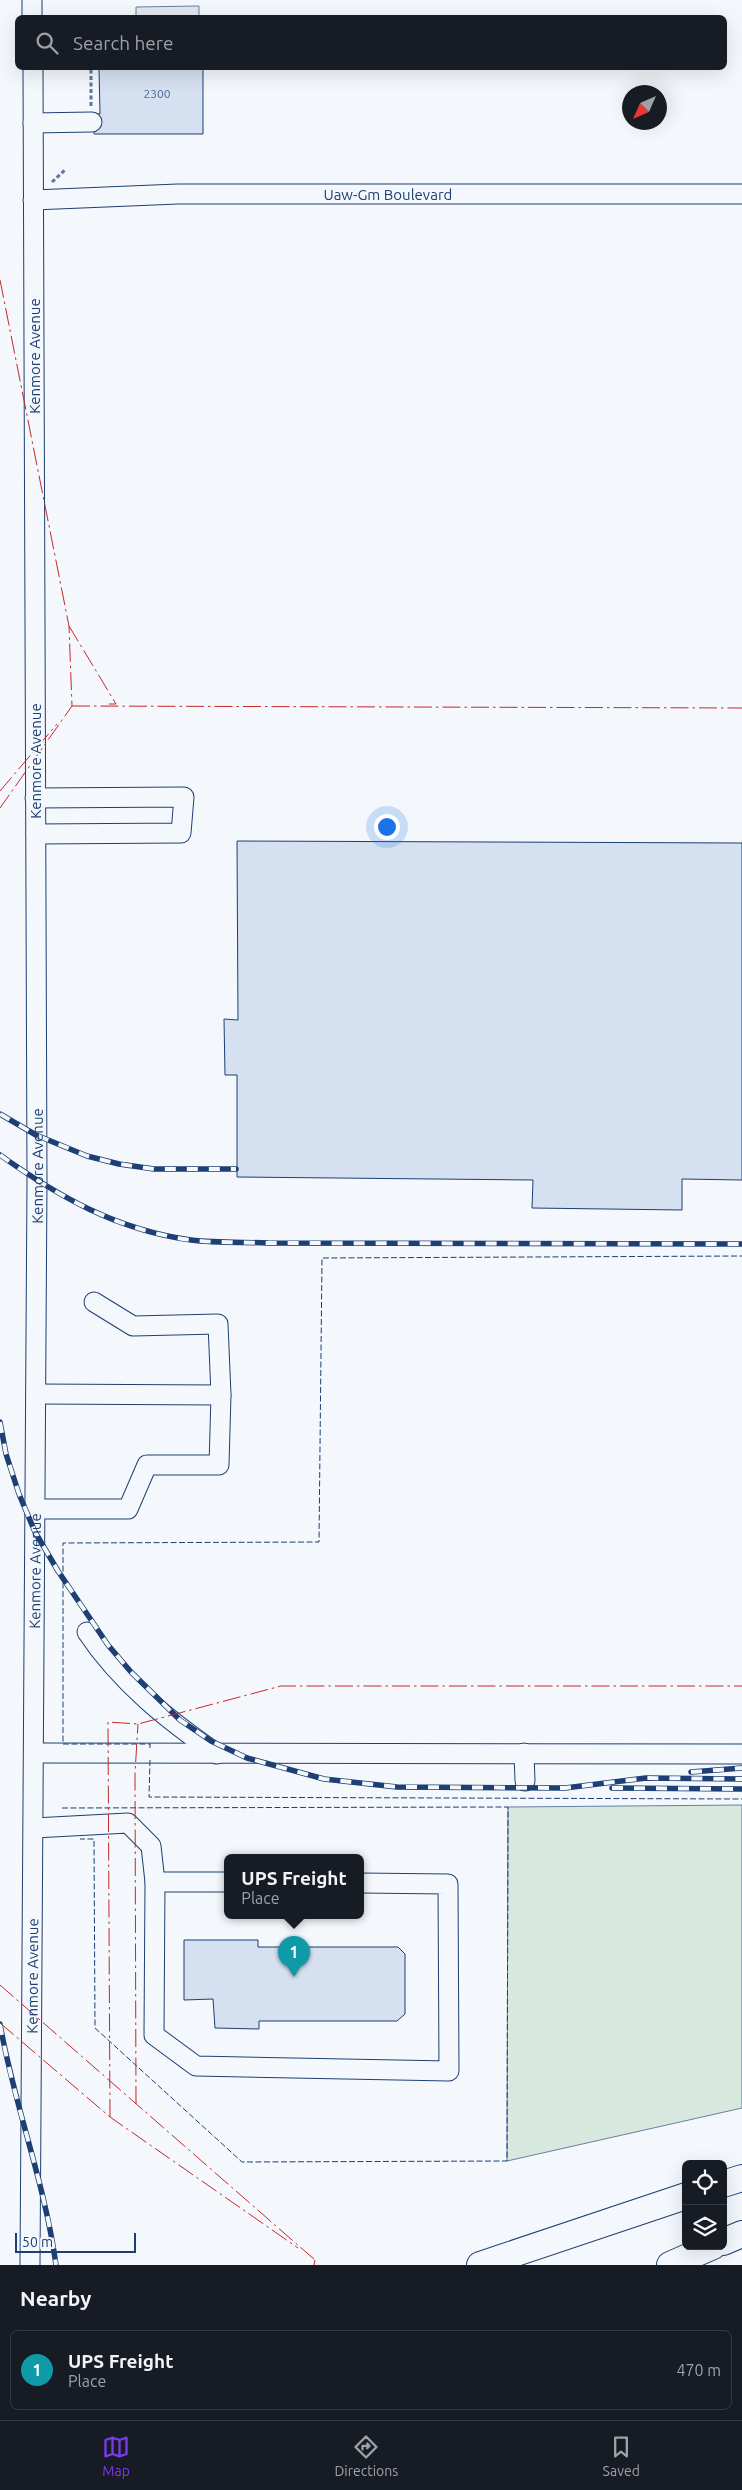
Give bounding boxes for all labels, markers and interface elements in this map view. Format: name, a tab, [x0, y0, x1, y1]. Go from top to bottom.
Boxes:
search box	[15, 15, 727, 70]
icon: search	[33, 29, 61, 57]
text: Search here	[73, 32, 173, 54]
north arrow	[622, 85, 667, 130]
house number: 2300	[143, 87, 171, 100]
street label: Uaw-Gm Boulevard	[323, 186, 452, 203]
street label: Kenmore Avenue	[26, 298, 43, 414]
street label: Kenmore Avenue	[27, 703, 44, 819]
your location	[374, 814, 400, 840]
street label: Kenmore Avenue	[28, 1108, 46, 1224]
street label: Kenmore Avenue	[26, 1513, 43, 1629]
popup	[224, 1854, 364, 1919]
text: UPS Freight	[241, 1867, 347, 1889]
text: Place	[241, 1889, 280, 1907]
street label: Kenmore Avenue	[23, 1918, 41, 2034]
pin: 1	[278, 1936, 310, 1977]
map controls	[682, 2160, 727, 2250]
button: locate	[682, 2160, 727, 2205]
button: layers	[682, 2205, 727, 2250]
scale bar	[15, 2230, 136, 2253]
text: 50 m	[22, 2234, 53, 2250]
text: Nearby	[20, 2286, 91, 2310]
text: UPS Freight	[68, 2350, 173, 2372]
text: 1	[32, 2361, 42, 2379]
text: 470 m	[676, 2361, 721, 2379]
text: Place	[68, 2372, 106, 2390]
tab: Map	[102, 2433, 130, 2479]
tab: Directions	[334, 2433, 398, 2479]
tab: Saved	[603, 2433, 640, 2479]

